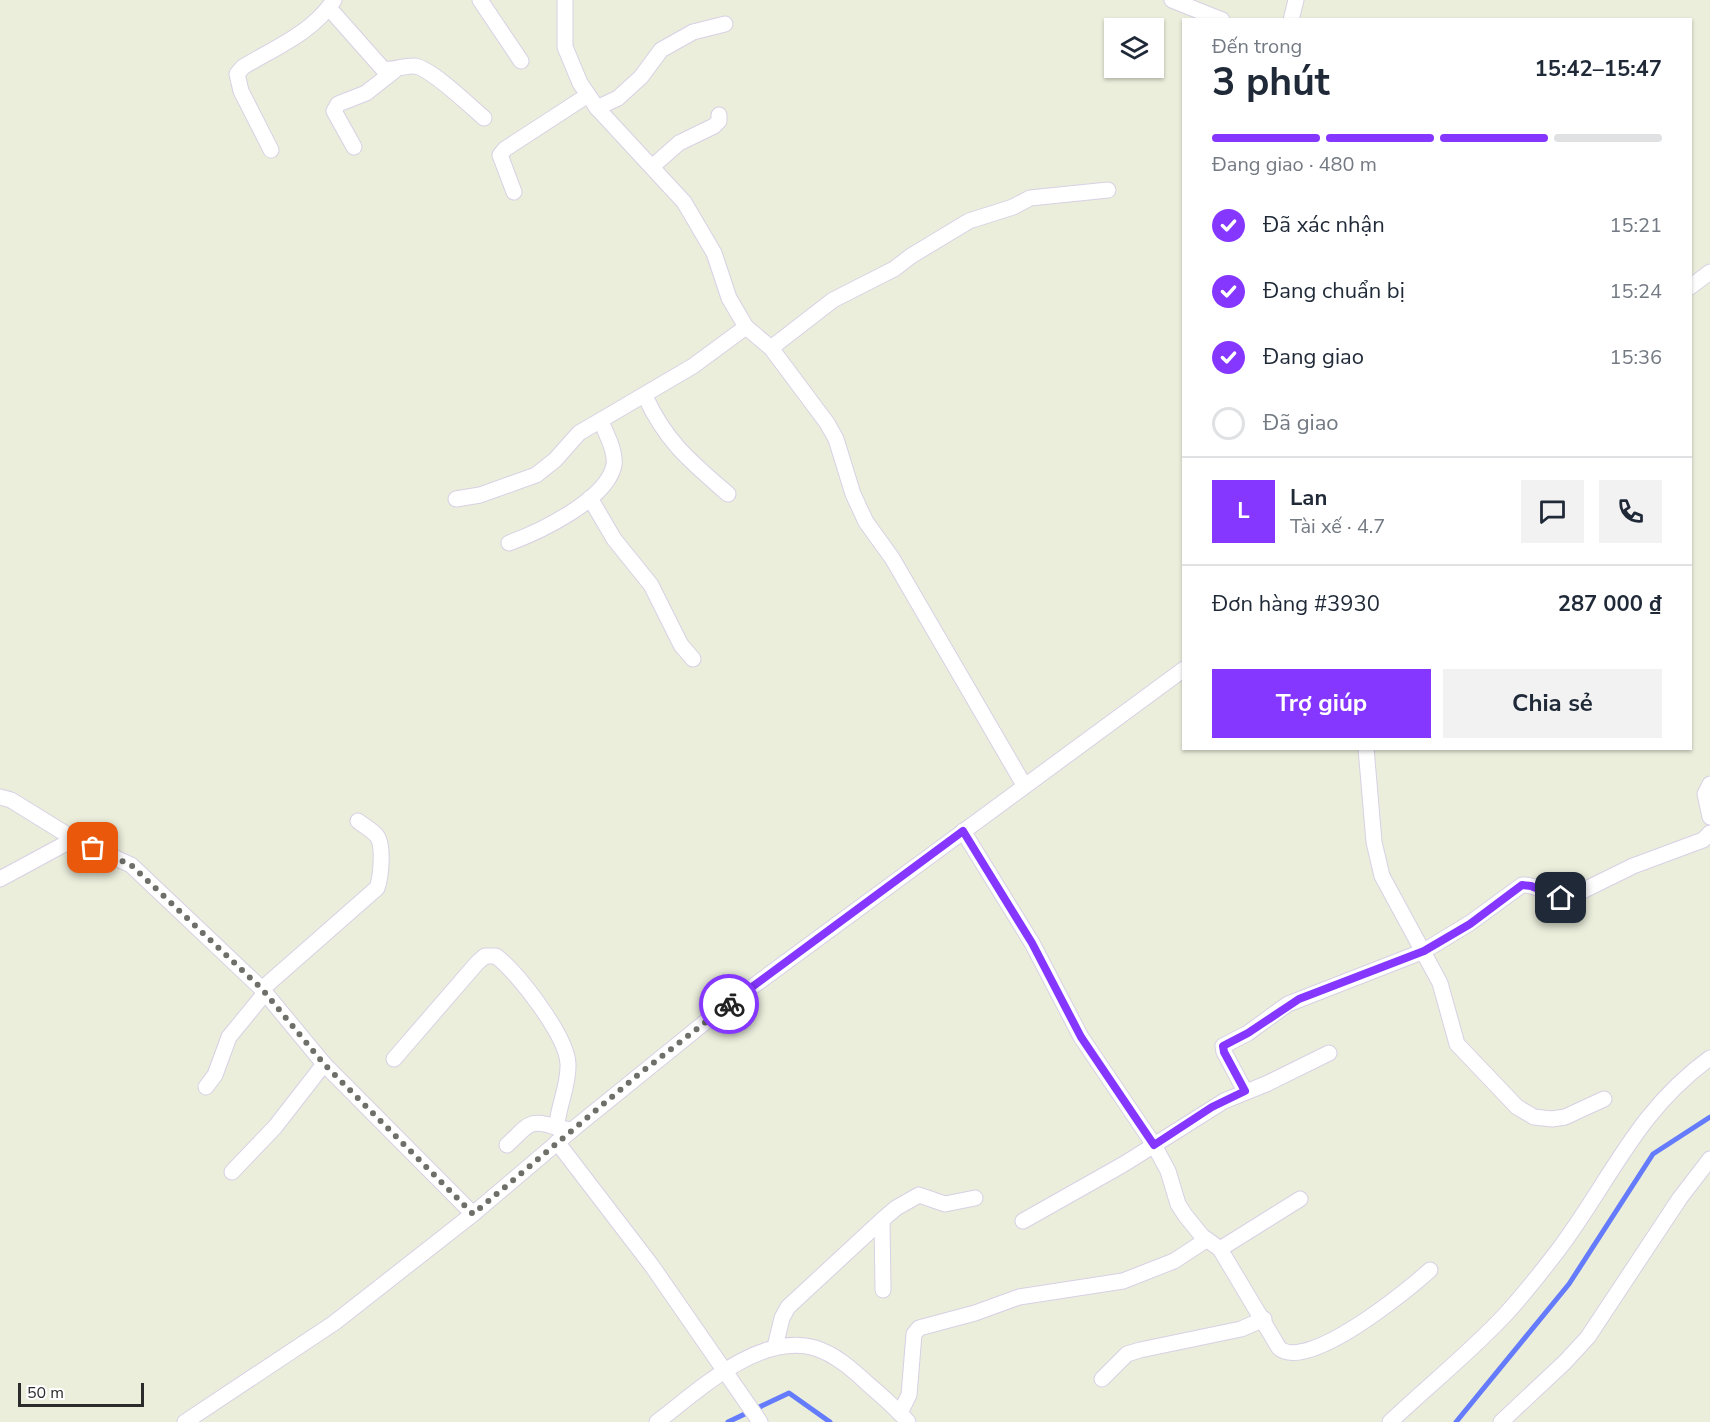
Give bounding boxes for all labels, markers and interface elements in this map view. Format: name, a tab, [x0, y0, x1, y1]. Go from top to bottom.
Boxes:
map controls	[1104, 18, 1164, 78]
button: layers	[1104, 18, 1164, 78]
text: Đến trong	[1212, 33, 1302, 60]
text: 15:42–15:47	[1534, 54, 1662, 84]
text: 3 phút	[1212, 56, 1330, 109]
text: Đang giao · 480 m	[1212, 151, 1377, 178]
icon: check	[1212, 209, 1245, 242]
text: Đã xác nhận	[1263, 210, 1385, 240]
text: 15:21	[1609, 212, 1662, 239]
icon: check	[1212, 275, 1245, 308]
text: Đang chuẩn bị	[1263, 276, 1405, 306]
text: 15:24	[1609, 278, 1662, 305]
icon: check	[1212, 341, 1245, 374]
text: Đang giao	[1263, 342, 1364, 372]
text: 15:36	[1609, 344, 1662, 371]
text: Đã giao	[1263, 408, 1339, 438]
button: chat	[1521, 480, 1584, 543]
button: phone	[1599, 480, 1662, 543]
text: Lan	[1290, 483, 1327, 513]
text: L	[1237, 496, 1250, 526]
text: Tài xế · 4.7	[1290, 513, 1385, 540]
text: Đơn hàng #3930	[1212, 589, 1380, 619]
text: 287 000 ₫	[1558, 589, 1662, 619]
button: Trợ giúp	[1212, 669, 1431, 738]
button: Chia sẻ	[1443, 669, 1662, 738]
pin	[67, 822, 118, 873]
icon: bag	[76, 831, 109, 864]
pin	[1535, 872, 1586, 923]
icon: home	[1544, 881, 1577, 914]
courier	[699, 974, 759, 1034]
icon: bike	[713, 988, 746, 1021]
scale bar	[18, 1380, 144, 1408]
text: 50 m	[27, 1382, 64, 1404]

